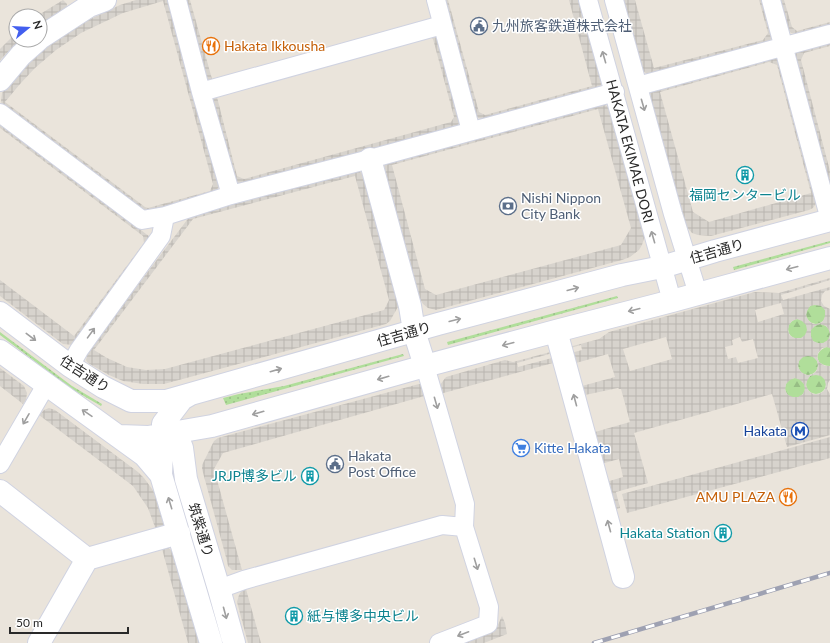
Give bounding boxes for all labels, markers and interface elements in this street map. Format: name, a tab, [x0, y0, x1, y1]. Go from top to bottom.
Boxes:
north arrow	[8, 8, 48, 48]
public building icon: 九州旅客鉄道株式会社	[469, 16, 489, 36]
place label: 九州旅客鉄道株式会社	[492, 17, 632, 34]
text: N	[30, 19, 45, 31]
restaurant icon: Hakata Ikkousha	[201, 36, 221, 56]
place label: Hakata Ikkousha	[224, 37, 325, 54]
one-way arrow	[600, 51, 608, 64]
street label: HAKATA EKIMAE DORI	[603, 77, 658, 224]
one-way arrow	[640, 98, 647, 111]
building icon: 福岡センタービル	[735, 165, 755, 185]
place label: 福岡センタービル	[689, 186, 801, 203]
place label: Nishi Nippon City Bank	[521, 189, 601, 222]
bank icon: Nishi Nippon City Bank	[498, 196, 518, 216]
one-way arrow	[649, 231, 657, 244]
street label: 住吉通り	[688, 235, 746, 266]
one-way arrow	[786, 265, 799, 272]
one-way arrow	[566, 285, 579, 292]
one-way arrow	[628, 307, 641, 315]
one-way arrow	[448, 315, 461, 323]
street label: 住吉通り	[375, 318, 433, 349]
one-way arrow	[87, 328, 95, 339]
one-way arrow	[26, 332, 37, 341]
one-way arrow	[502, 341, 515, 348]
street label: 住吉通り	[57, 351, 113, 396]
one-way arrow	[269, 366, 282, 373]
one-way arrow	[376, 375, 389, 382]
one-way arrow	[571, 394, 578, 407]
one-way arrow	[433, 397, 440, 410]
one-way arrow	[81, 409, 93, 417]
one-way arrow	[251, 410, 264, 418]
one-way arrow	[22, 412, 30, 424]
metro station icon: Hakata	[790, 421, 810, 441]
place label: Hakata	[744, 422, 787, 439]
supermarket icon: Kitte Hakata	[511, 438, 531, 458]
place label: Kitte Hakata	[534, 439, 611, 456]
place label: Hakata Post Office	[348, 447, 416, 480]
public building icon: Hakata Post Office	[325, 454, 345, 474]
building icon: JRJP博多ビル	[300, 466, 320, 486]
place label: JRJP博多ビル	[212, 467, 297, 484]
restaurant icon: AMU PLAZA	[778, 487, 798, 507]
place label: AMU PLAZA	[696, 488, 776, 505]
one-way arrow	[166, 497, 173, 510]
street label: 筑紫通り	[185, 501, 218, 559]
one-way arrow	[605, 519, 612, 532]
building icon: Hakata Station	[713, 523, 733, 543]
place label: Hakata Station	[619, 524, 710, 541]
one-way arrow	[473, 557, 480, 570]
one-way arrow	[222, 606, 230, 619]
building icon: 紙与博多中央ビル	[284, 606, 304, 626]
place label: 紙与博多中央ビル	[307, 607, 419, 624]
scale bar	[10, 609, 128, 635]
text: 50 m	[16, 615, 43, 630]
one-way arrow	[458, 630, 470, 638]

